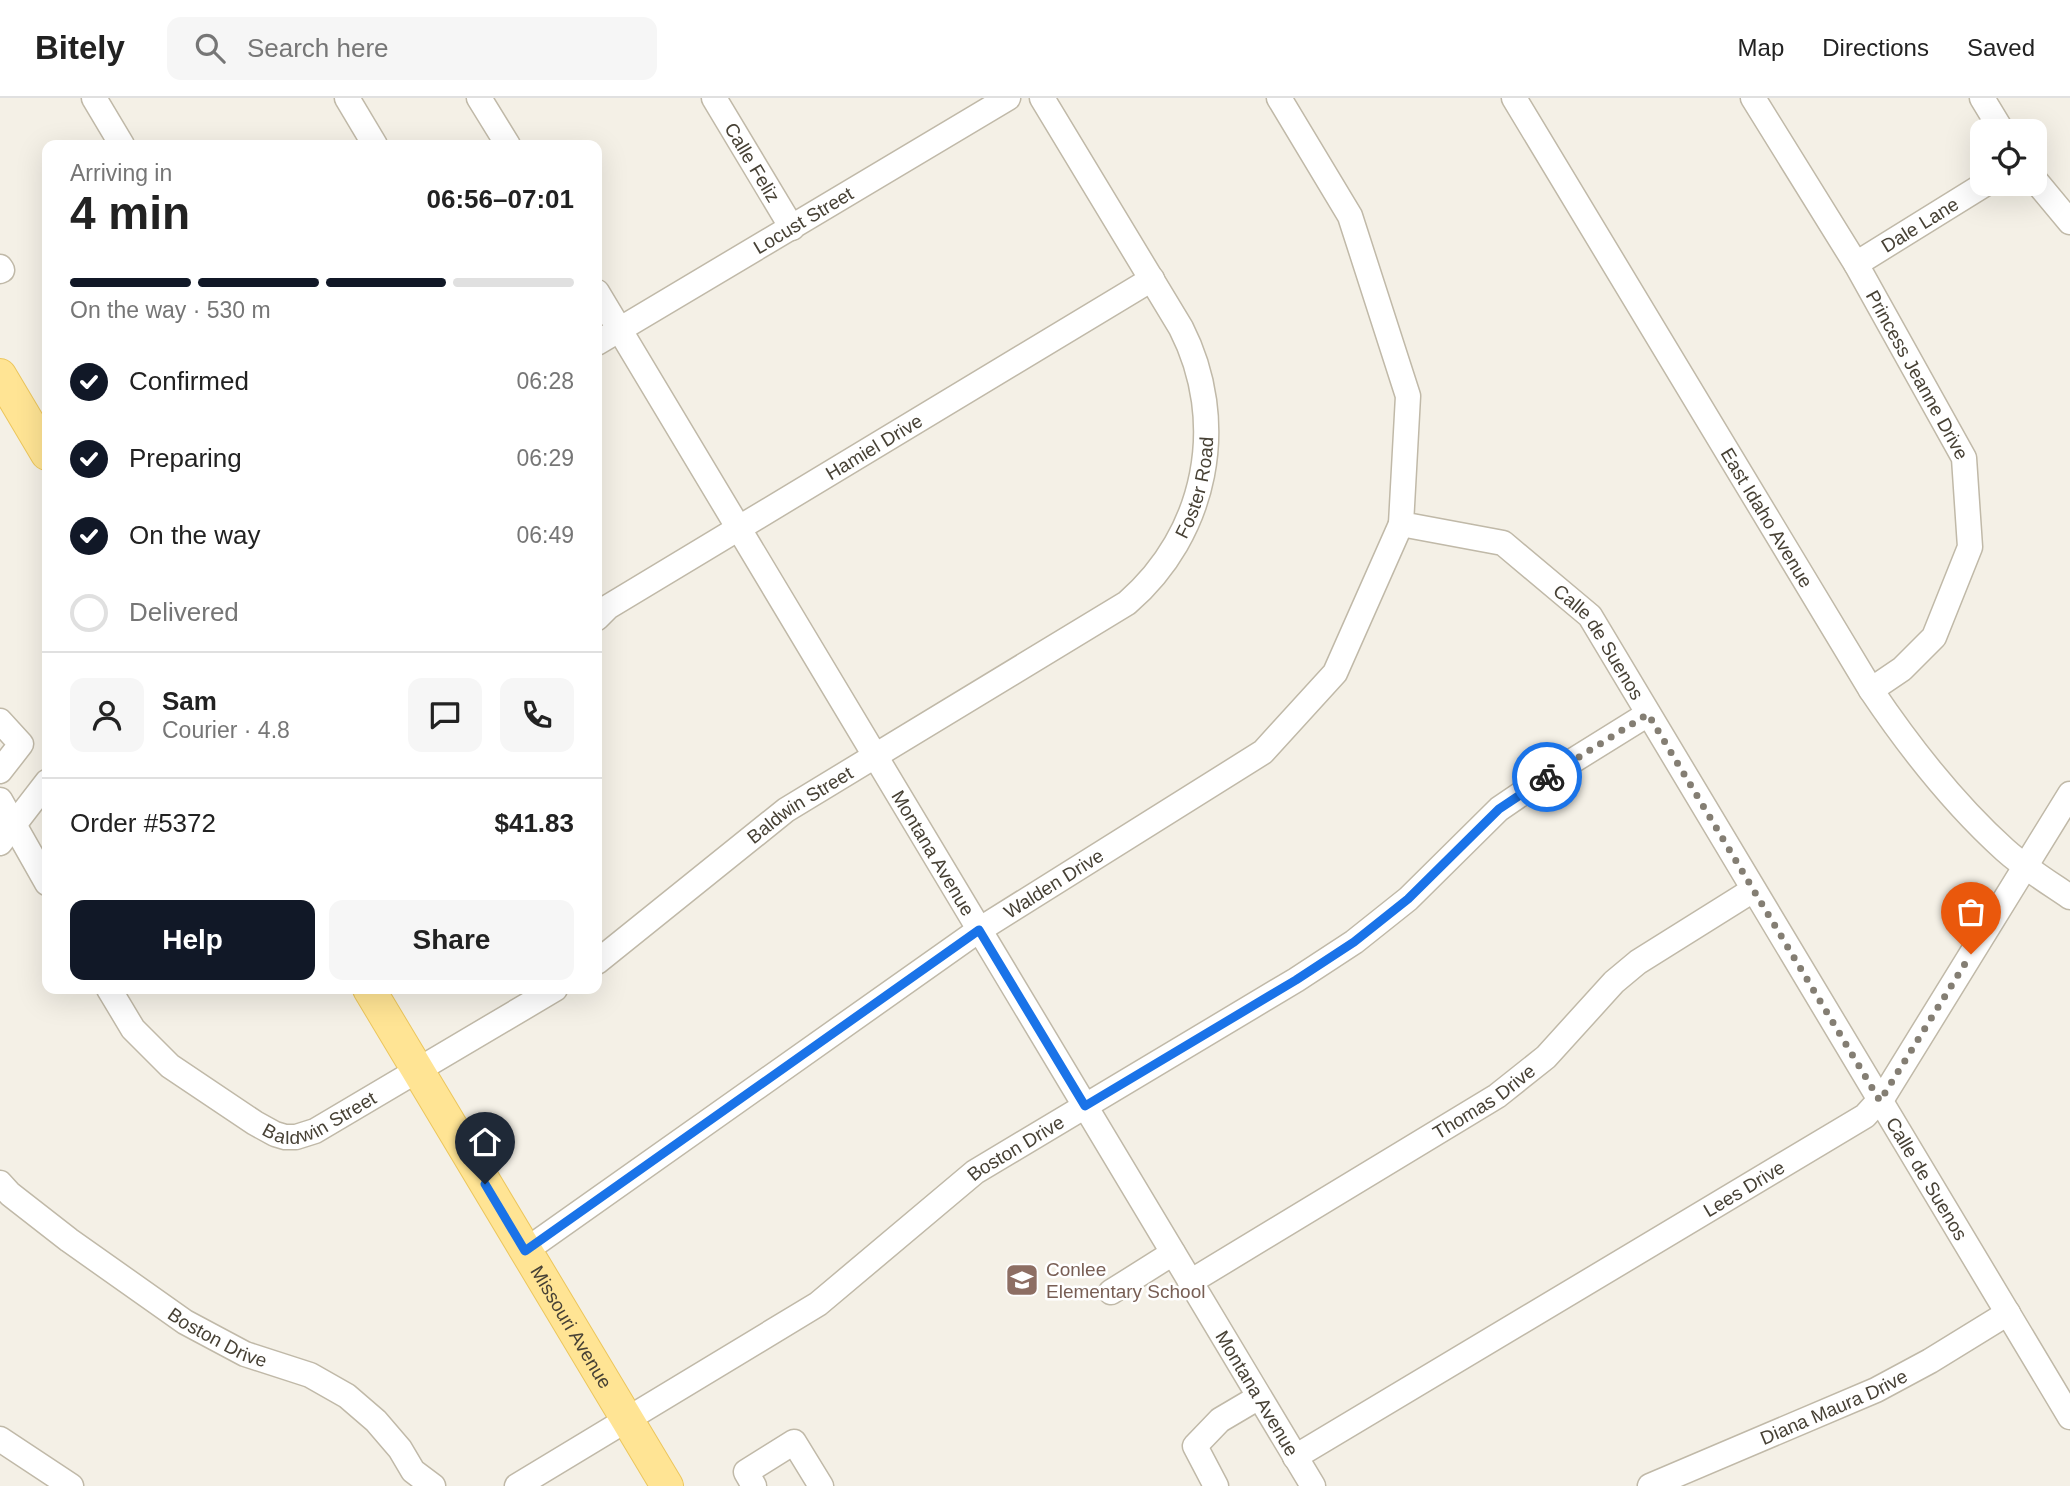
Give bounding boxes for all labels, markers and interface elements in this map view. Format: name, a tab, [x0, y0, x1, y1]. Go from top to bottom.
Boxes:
search box	[167, 17, 657, 80]
text: Bitely	[35, 29, 125, 66]
icon: search	[191, 29, 229, 67]
text: Search here	[247, 33, 389, 63]
text: Map	[1738, 34, 1784, 61]
text: Directions	[1822, 34, 1929, 61]
text: Saved	[1967, 34, 2035, 61]
street label: Calle Feliz	[721, 119, 784, 206]
map controls	[1970, 119, 2047, 196]
button: locate	[1970, 119, 2047, 196]
text: Arriving in	[70, 160, 172, 186]
street label: Locust Street	[750, 182, 857, 258]
text: 06:56–07:01	[427, 184, 574, 214]
text: 4 min	[70, 187, 190, 239]
street label: Dale Lane	[1877, 193, 1962, 256]
street label: Princess Jeanne Drive	[1862, 286, 1973, 463]
text: On the way · 530 m	[70, 297, 271, 323]
icon: check	[70, 363, 108, 401]
text: Confirmed	[129, 366, 249, 396]
text: 06:28	[516, 368, 574, 394]
street label: Hamiel Drive	[822, 410, 926, 484]
street label: Foster Road	[1171, 436, 1217, 542]
icon: check	[70, 440, 108, 478]
text: Preparing	[129, 443, 242, 473]
street label: East Idaho Avenue	[1717, 444, 1817, 591]
text: 06:29	[516, 445, 574, 471]
icon: check	[70, 517, 108, 555]
text: On the way	[129, 520, 261, 550]
text: 06:49	[516, 522, 574, 548]
street label: Calle de Suenos	[1549, 580, 1648, 703]
text: Delivered	[129, 597, 239, 627]
button: person	[70, 678, 144, 752]
button: chat	[408, 678, 482, 752]
button: phone	[500, 678, 574, 752]
text: Sam	[162, 686, 217, 716]
text: Courier · 4.8	[162, 717, 290, 743]
courier	[1512, 742, 1582, 812]
icon: bike	[1528, 758, 1566, 796]
street label: Baldwin Street	[743, 761, 857, 848]
street label: Montana Avenue	[888, 786, 979, 919]
text: Order #5372	[70, 808, 216, 838]
text: $41.83	[494, 808, 574, 838]
street label: Walden Drive	[1000, 844, 1107, 922]
pin	[1941, 882, 2001, 954]
icon: bag	[1952, 893, 1990, 931]
button: Help	[70, 900, 315, 980]
button: Share	[329, 900, 574, 980]
street label: Thomas Drive	[1429, 1060, 1539, 1143]
street label: Baldwin Street	[259, 1087, 380, 1148]
street label: Boston Drive	[963, 1111, 1068, 1185]
pin	[455, 1112, 515, 1184]
street label: Calle de Suenos	[1882, 1113, 1972, 1244]
icon: home	[466, 1123, 504, 1161]
street label: Lees Drive	[1699, 1156, 1788, 1221]
place label: Conlee Elementary School	[1046, 1259, 1205, 1302]
school or university icon: Conlee Elementary School	[1003, 1261, 1041, 1299]
street label: Missouri Avenue	[527, 1262, 616, 1392]
street label: Boston Drive	[164, 1303, 270, 1371]
street label: Montana Avenue	[1212, 1327, 1303, 1460]
street label: Diana Maura Drive	[1757, 1365, 1911, 1448]

